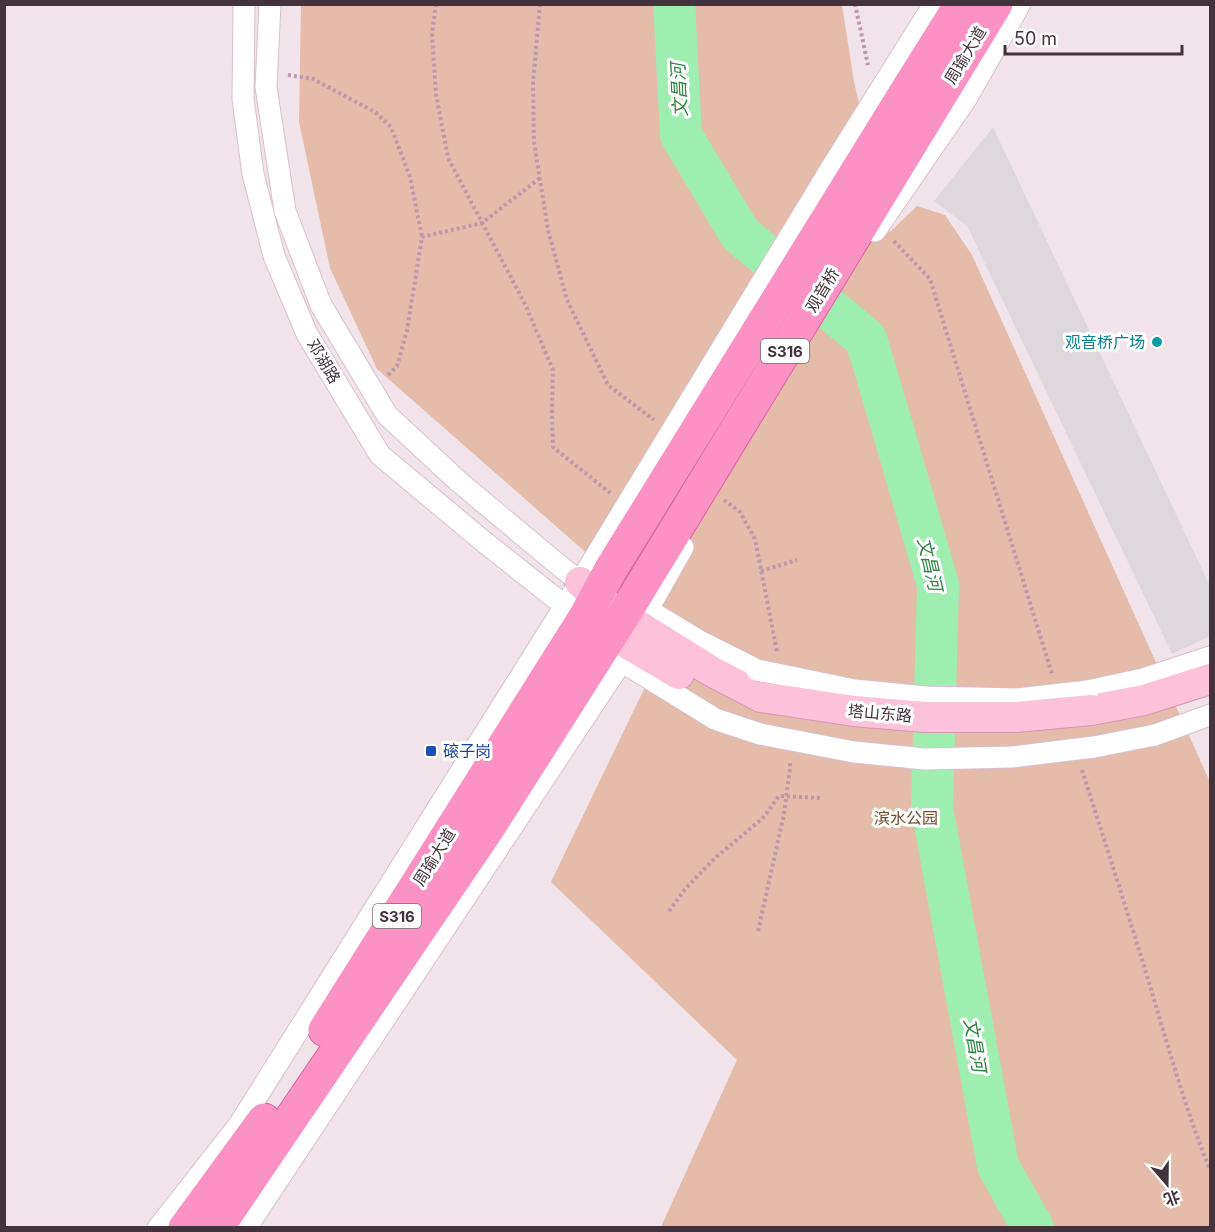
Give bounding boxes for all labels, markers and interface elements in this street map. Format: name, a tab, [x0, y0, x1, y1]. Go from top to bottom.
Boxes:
scale bar	[1005, 18, 1182, 56]
street label: 周瑜大道	[940, 22, 990, 88]
text: 50 m	[1014, 28, 1057, 49]
water label: 文昌河	[667, 59, 691, 118]
street label: 观音桥	[801, 264, 843, 316]
place label: 观音桥广场	[1065, 332, 1145, 352]
street label: 邓湖路	[303, 335, 345, 387]
marker: 观音桥广场	[1150, 335, 1164, 349]
road number: S316	[761, 339, 809, 363]
water label: 文昌河	[914, 535, 947, 596]
street label: 塔山东路	[847, 700, 913, 726]
place label: 磙子岗	[443, 741, 491, 761]
marker: 磙子岗	[424, 744, 438, 758]
park label: 滨水公园	[874, 808, 938, 828]
street label: 周瑜大道	[409, 825, 459, 889]
road number: S316	[373, 904, 421, 928]
water label: 文昌河	[960, 1017, 991, 1076]
north arrow	[1137, 1154, 1197, 1214]
text: 北	[1161, 1186, 1183, 1210]

